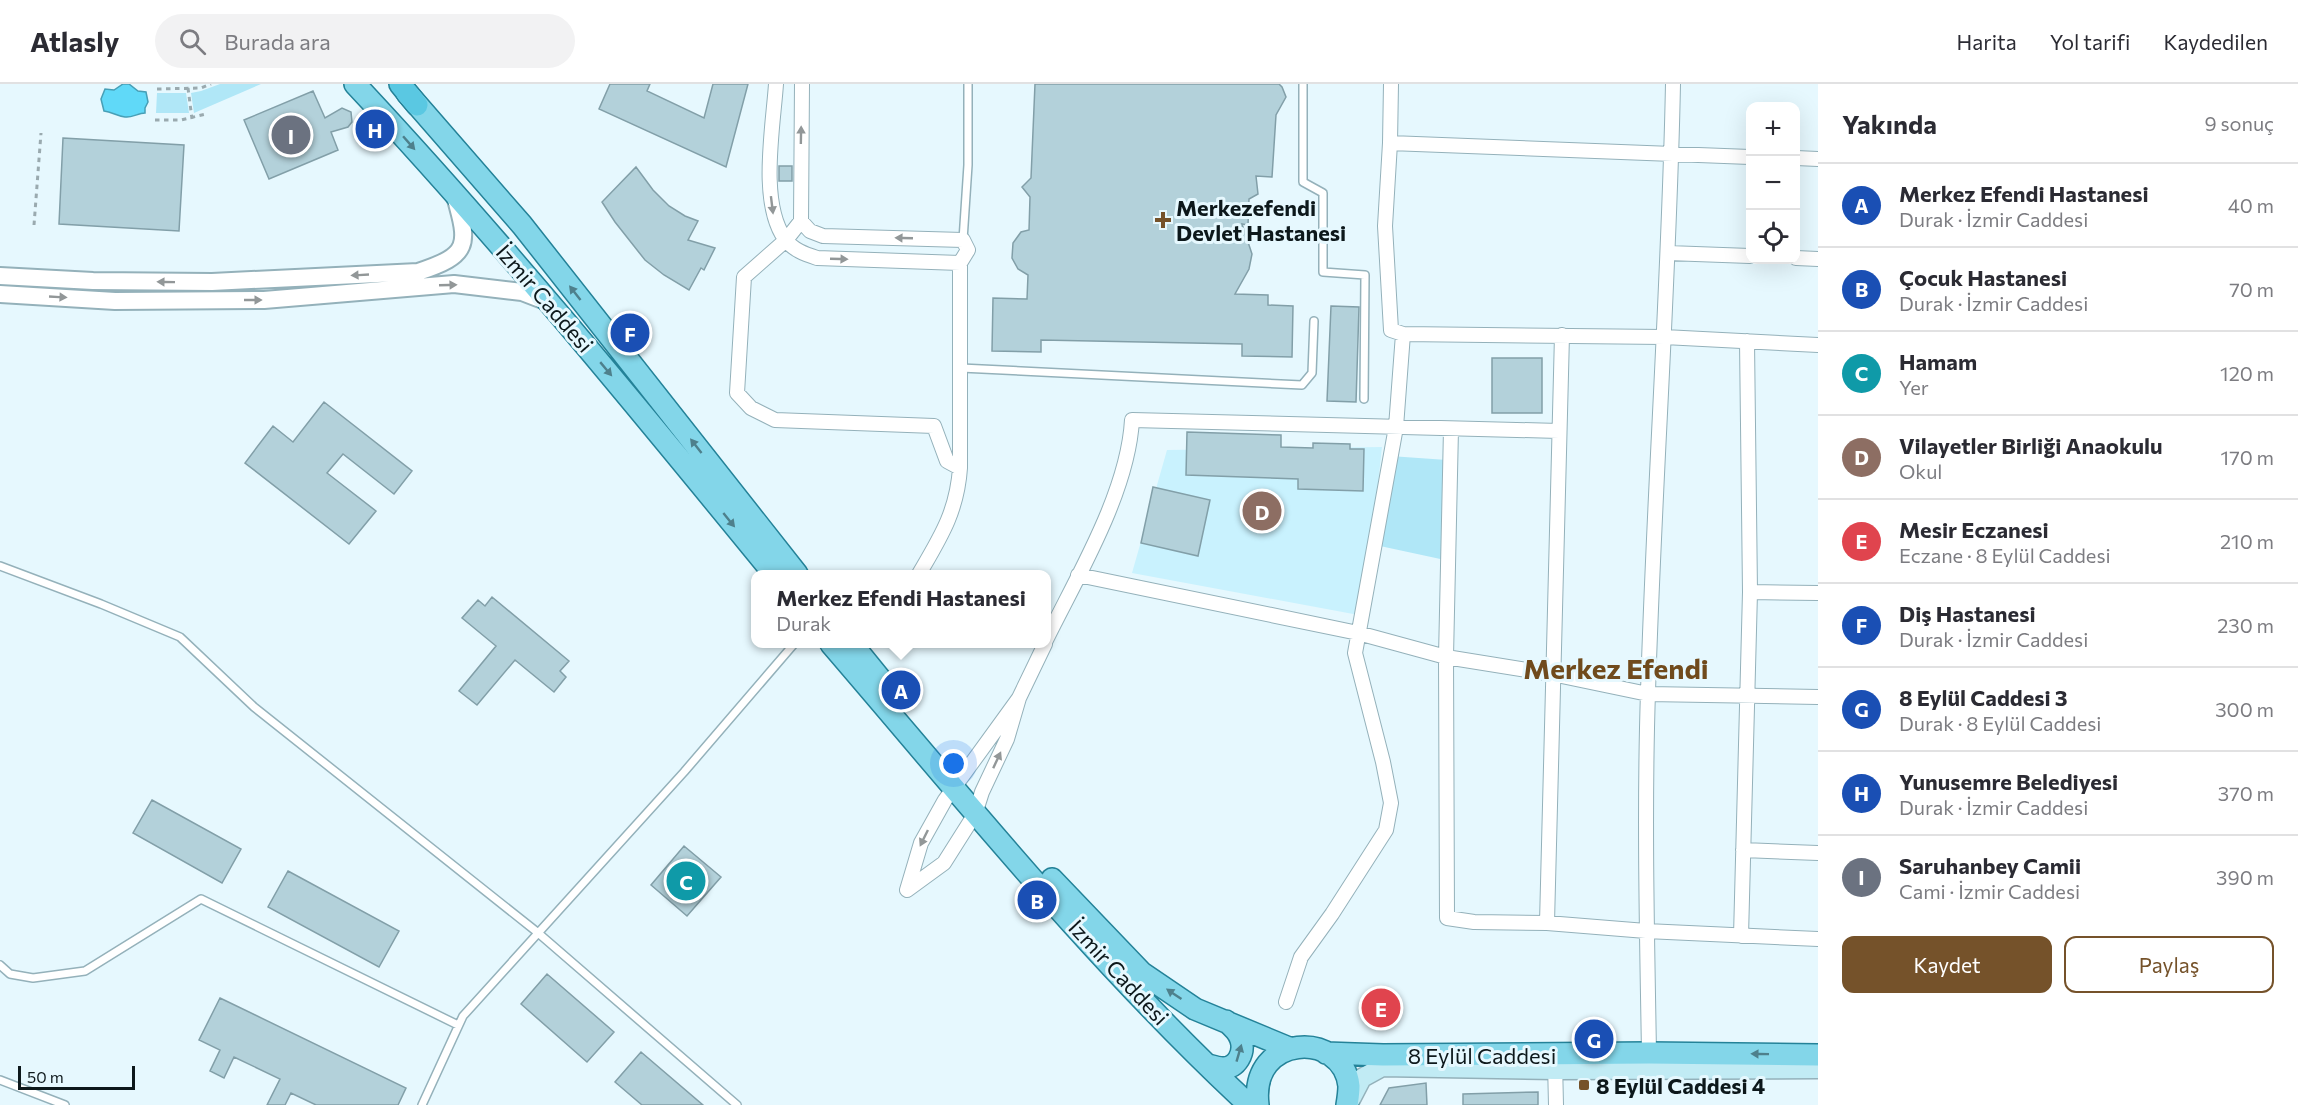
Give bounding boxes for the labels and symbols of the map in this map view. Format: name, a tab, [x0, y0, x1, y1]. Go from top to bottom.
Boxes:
pin: H	[356, 106, 394, 152]
pin: I	[272, 112, 310, 158]
one-way arrow	[796, 125, 806, 144]
one-way arrow	[402, 135, 415, 150]
place label: Merkezefendi Devlet Hastanesi	[1176, 194, 1346, 246]
one-way arrow	[767, 196, 776, 215]
marker: Merkezefendi Devlet Hastanesi	[1154, 211, 1172, 229]
one-way arrow	[895, 233, 914, 243]
street label: İzmir Caddesi	[491, 239, 599, 357]
one-way arrow	[830, 254, 849, 263]
one-way arrow	[351, 271, 370, 280]
one-way arrow	[156, 277, 175, 287]
one-way arrow	[438, 281, 457, 290]
one-way arrow	[569, 285, 582, 301]
one-way arrow	[49, 293, 68, 302]
one-way arrow	[244, 295, 263, 305]
pin: F	[610, 310, 650, 356]
one-way arrow	[599, 361, 612, 376]
one-way arrow	[690, 439, 702, 454]
pin: D	[1242, 488, 1282, 534]
one-way arrow	[723, 512, 736, 528]
district label: Merkez Efendi	[1523, 651, 1709, 685]
pin: A	[882, 668, 920, 712]
your location	[939, 749, 968, 778]
one-way arrow	[992, 752, 1001, 769]
one-way arrow	[919, 830, 928, 847]
pin: C	[666, 858, 706, 904]
pin: B	[1018, 878, 1056, 922]
street label: İzmir Caddesi	[1063, 914, 1175, 1030]
pin: E	[1362, 986, 1400, 1030]
one-way arrow	[1165, 989, 1182, 1000]
pin: G	[1574, 1016, 1614, 1062]
street label: 8 Eylül Caddesi	[1408, 1042, 1556, 1069]
one-way arrow	[1234, 1044, 1244, 1063]
one-way arrow	[1750, 1049, 1769, 1059]
scale bar	[18, 1063, 135, 1090]
place label: 8 Eylül Caddesi 4	[1596, 1072, 1765, 1099]
marker: 8 Eylül Caddesi 4	[1577, 1078, 1591, 1092]

